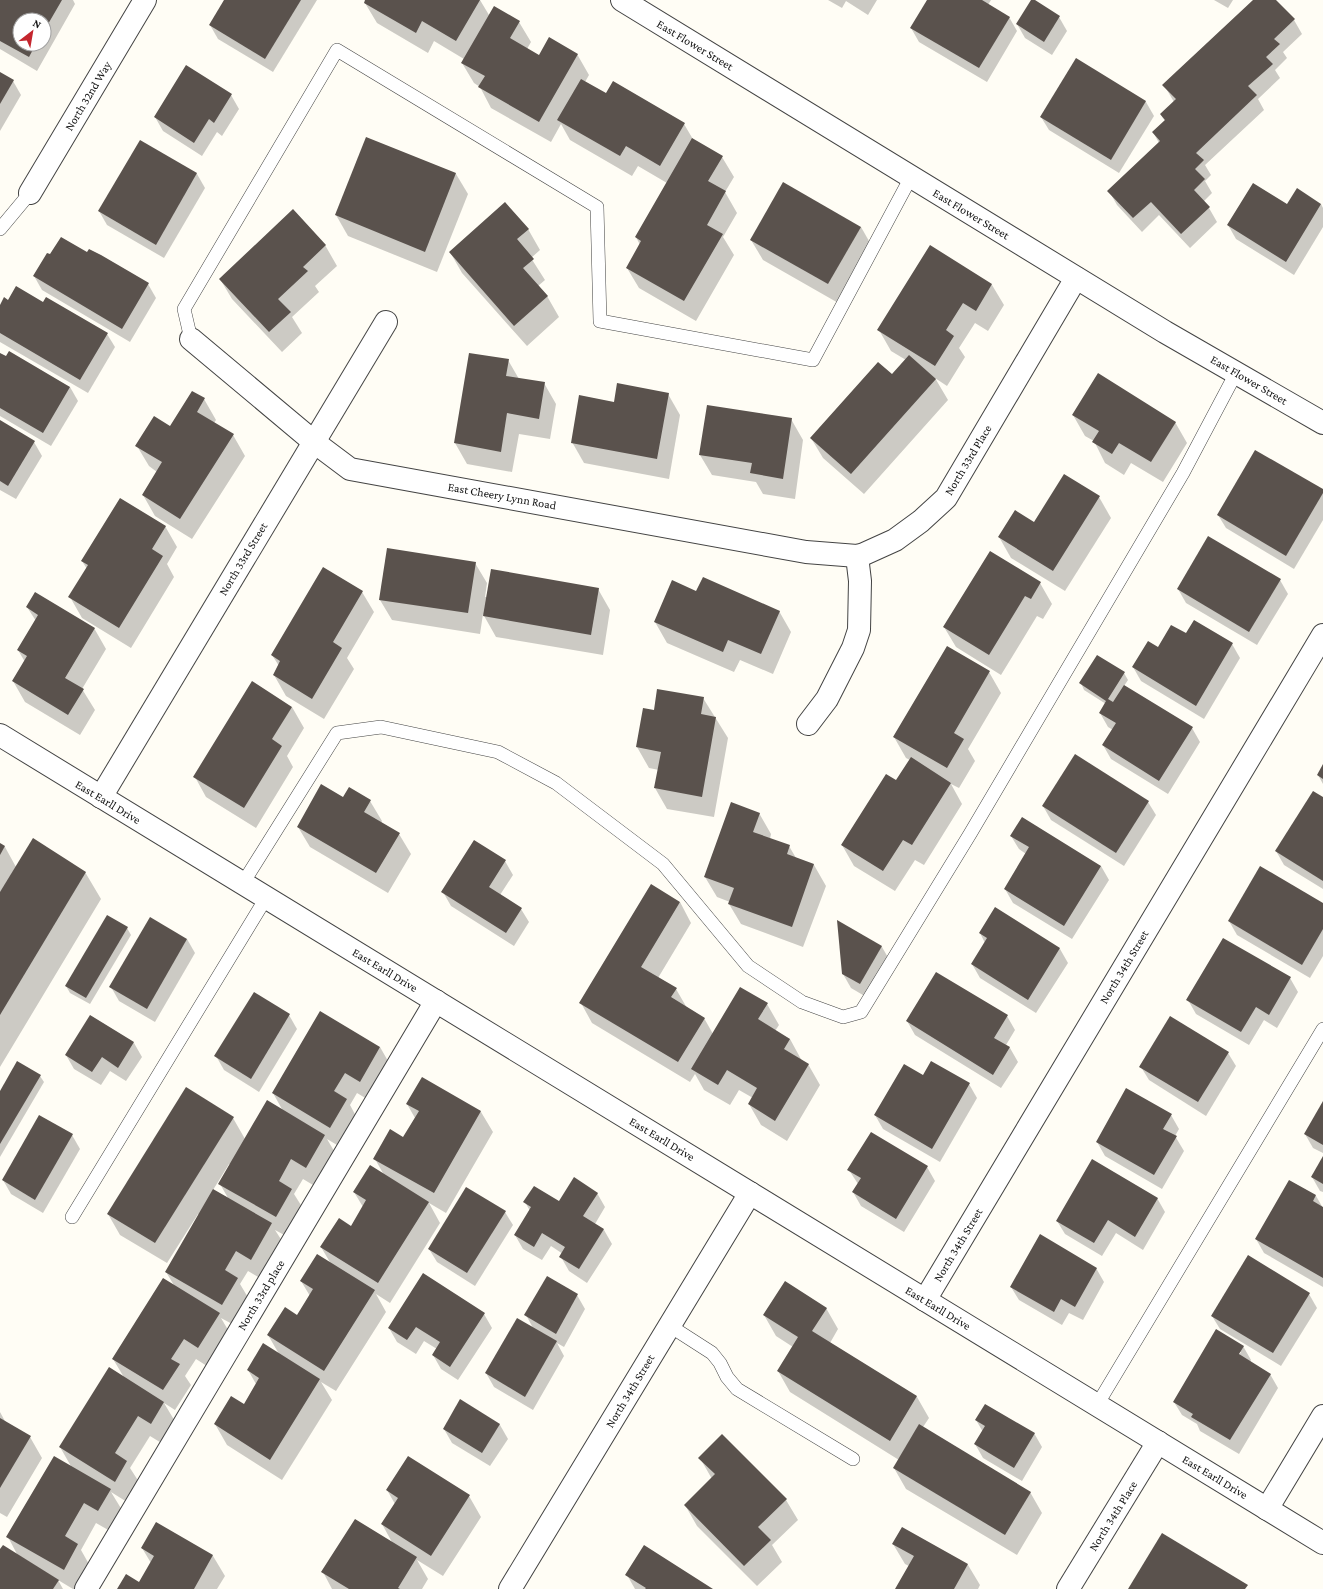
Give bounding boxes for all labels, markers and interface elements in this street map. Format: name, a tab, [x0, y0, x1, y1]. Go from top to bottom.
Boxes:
north arrow	[12, 12, 52, 52]
text: N	[31, 16, 44, 31]
street label: East Flower Street	[654, 17, 737, 74]
street label: North 32nd Way	[62, 58, 114, 133]
street label: East Flower Street	[930, 186, 1013, 243]
street label: East Flower Street	[1208, 352, 1291, 408]
street label: North 33rd Place	[942, 422, 994, 498]
street label: East Cheery Lynn Road	[447, 480, 558, 513]
street label: North 33rd Street	[216, 519, 271, 598]
street label: East Earll Drive	[73, 777, 143, 827]
street label: North 34th Street	[1097, 927, 1152, 1006]
street label: East Earll Drive	[350, 945, 420, 995]
street label: East Earll Drive	[627, 1114, 697, 1164]
street label: North 34th Street	[931, 1205, 986, 1284]
street label: North 33rd place	[234, 1257, 288, 1333]
street label: East Earll Drive	[903, 1283, 973, 1333]
street label: North 34th Street	[603, 1351, 658, 1430]
street label: East Earll Drive	[1180, 1452, 1250, 1502]
street label: North 34th Place	[1086, 1478, 1140, 1554]

